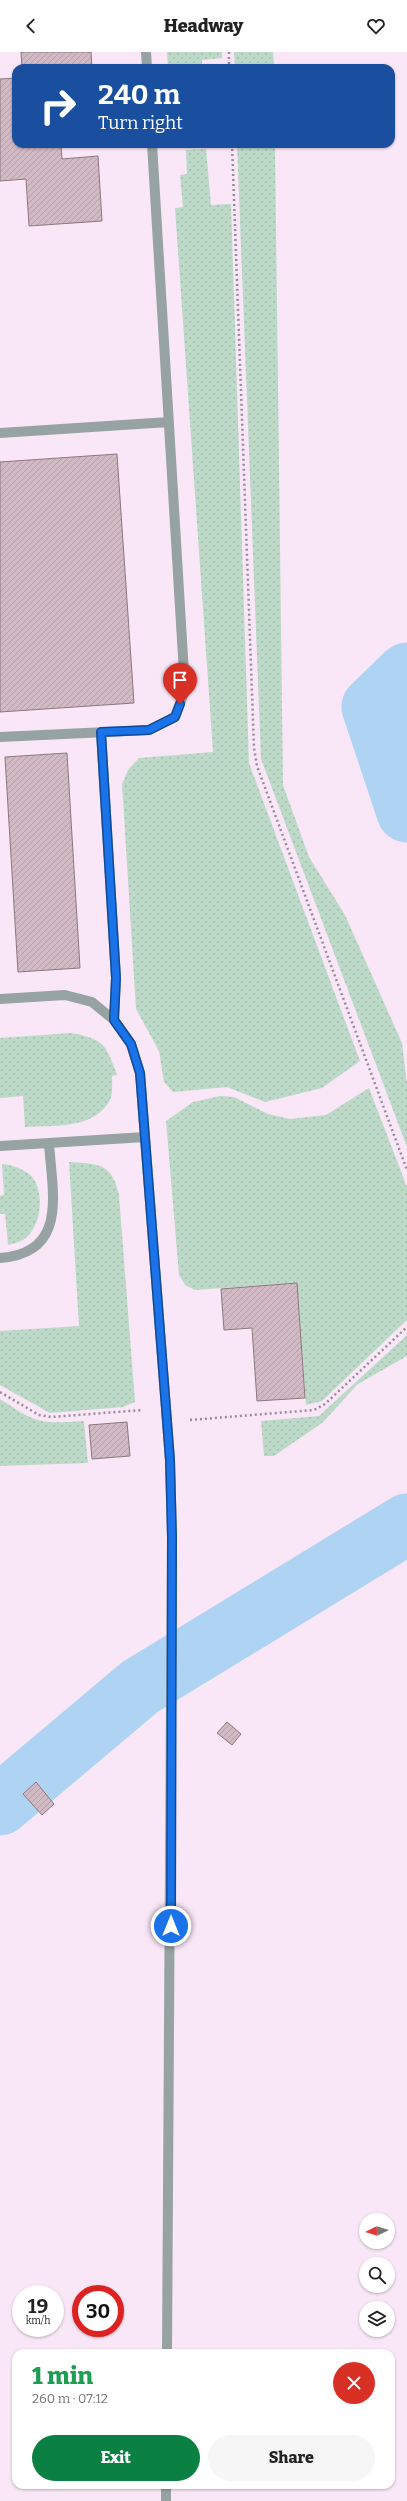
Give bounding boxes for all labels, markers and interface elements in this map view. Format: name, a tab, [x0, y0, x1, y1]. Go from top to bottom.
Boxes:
icon: back	[20, 15, 42, 37]
text: Headway	[164, 15, 243, 37]
icon: heart	[365, 15, 387, 37]
text: 240 m	[98, 78, 180, 111]
icon: right	[32, 80, 84, 132]
text: Turn right	[98, 112, 183, 134]
pin	[163, 663, 197, 704]
icon: arrive	[169, 669, 191, 691]
position arrow	[150, 1905, 192, 1947]
north arrow	[359, 2213, 395, 2249]
map controls	[359, 2213, 395, 2337]
button: search	[359, 2257, 395, 2293]
speed limit sign: 30	[72, 2285, 124, 2337]
text: 19	[28, 2294, 48, 2318]
button: layers	[359, 2301, 395, 2337]
text: km/h	[26, 2315, 50, 2327]
text: 1 min	[32, 2362, 93, 2390]
button: close	[333, 2362, 375, 2404]
text: 260 m · 07:12	[32, 2391, 108, 2406]
button: Exit	[32, 2435, 200, 2481]
button: Share	[208, 2435, 375, 2481]

